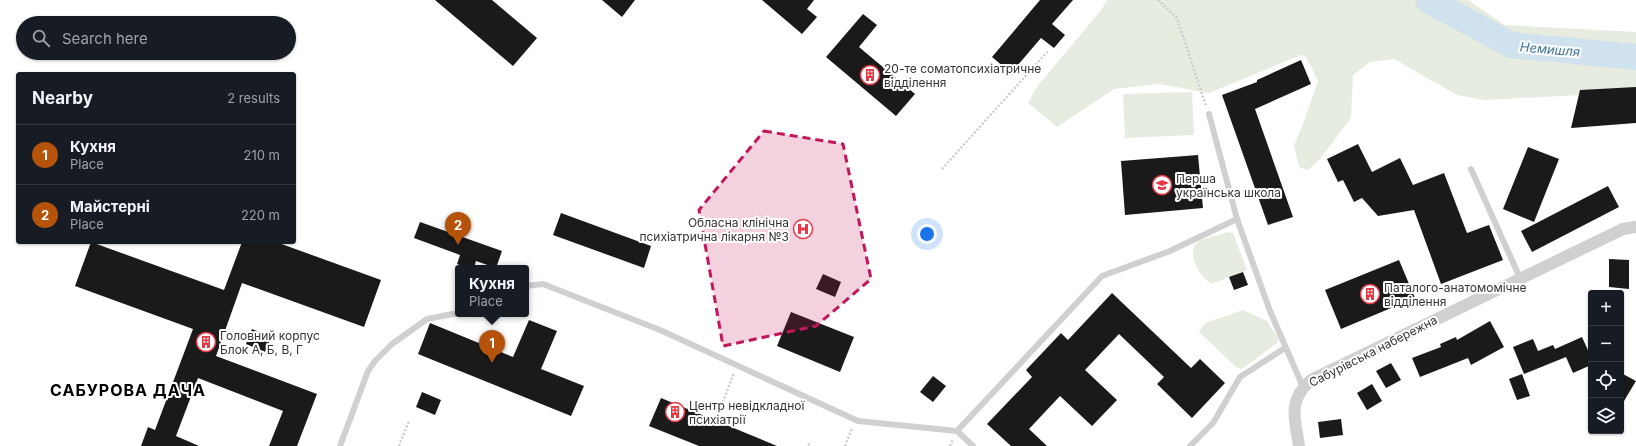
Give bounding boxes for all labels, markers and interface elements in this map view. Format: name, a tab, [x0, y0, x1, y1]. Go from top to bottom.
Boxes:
search box	[16, 16, 296, 60]
icon: search	[30, 27, 52, 49]
text: Search here	[62, 29, 148, 48]
water label: Немишля	[1519, 38, 1581, 60]
place label: 20-те соматопсихіатричне відділення	[884, 61, 1041, 90]
building icon: 20-те соматопсихіатричне відділення	[859, 64, 881, 86]
text: Nearby	[32, 88, 93, 108]
text: 2 results	[227, 90, 280, 106]
text: Кухня	[70, 137, 116, 156]
text: 1	[42, 147, 48, 163]
text: 210 m	[244, 147, 280, 163]
text: Place	[70, 156, 104, 172]
place label: Перша українська школа	[1176, 171, 1281, 200]
school or university icon: Перша українська школа	[1151, 174, 1173, 196]
text: Майстерні	[70, 197, 150, 216]
text: 2	[41, 207, 49, 223]
text: 220 m	[241, 207, 280, 223]
pin: 2	[445, 212, 471, 245]
place label: Обласна клінічна психіатрична лікарня №3	[639, 215, 789, 244]
text: Place	[70, 216, 104, 232]
hospital icon: Обласна клінічна психіатрична лікарня №3	[792, 218, 814, 240]
your location	[917, 224, 937, 244]
popup	[455, 265, 529, 317]
text: Кухня	[469, 274, 515, 293]
place label: Паталого-анатомомічне відділення	[1384, 280, 1527, 309]
building icon: Паталого-анатомомічне відділення	[1359, 283, 1381, 305]
map controls	[1588, 290, 1624, 434]
button: +	[1588, 290, 1624, 326]
text: Place	[469, 293, 503, 309]
street label: Сабурівська набережна	[1306, 312, 1440, 390]
button: −	[1588, 326, 1624, 362]
place label: Головний корпус Блок А, Б, В, Г	[220, 328, 320, 357]
pin: 1	[479, 330, 505, 363]
building icon: Головний корпус Блок А, Б, В, Г	[195, 331, 217, 353]
button: locate	[1588, 362, 1624, 398]
district label: САБУРОВА ДАЧА	[50, 380, 206, 400]
place label: Центр невідкладної психіатрії	[689, 398, 806, 427]
button: layers	[1588, 398, 1624, 434]
building icon: Центр невідкладної психіатрії	[664, 401, 686, 423]

